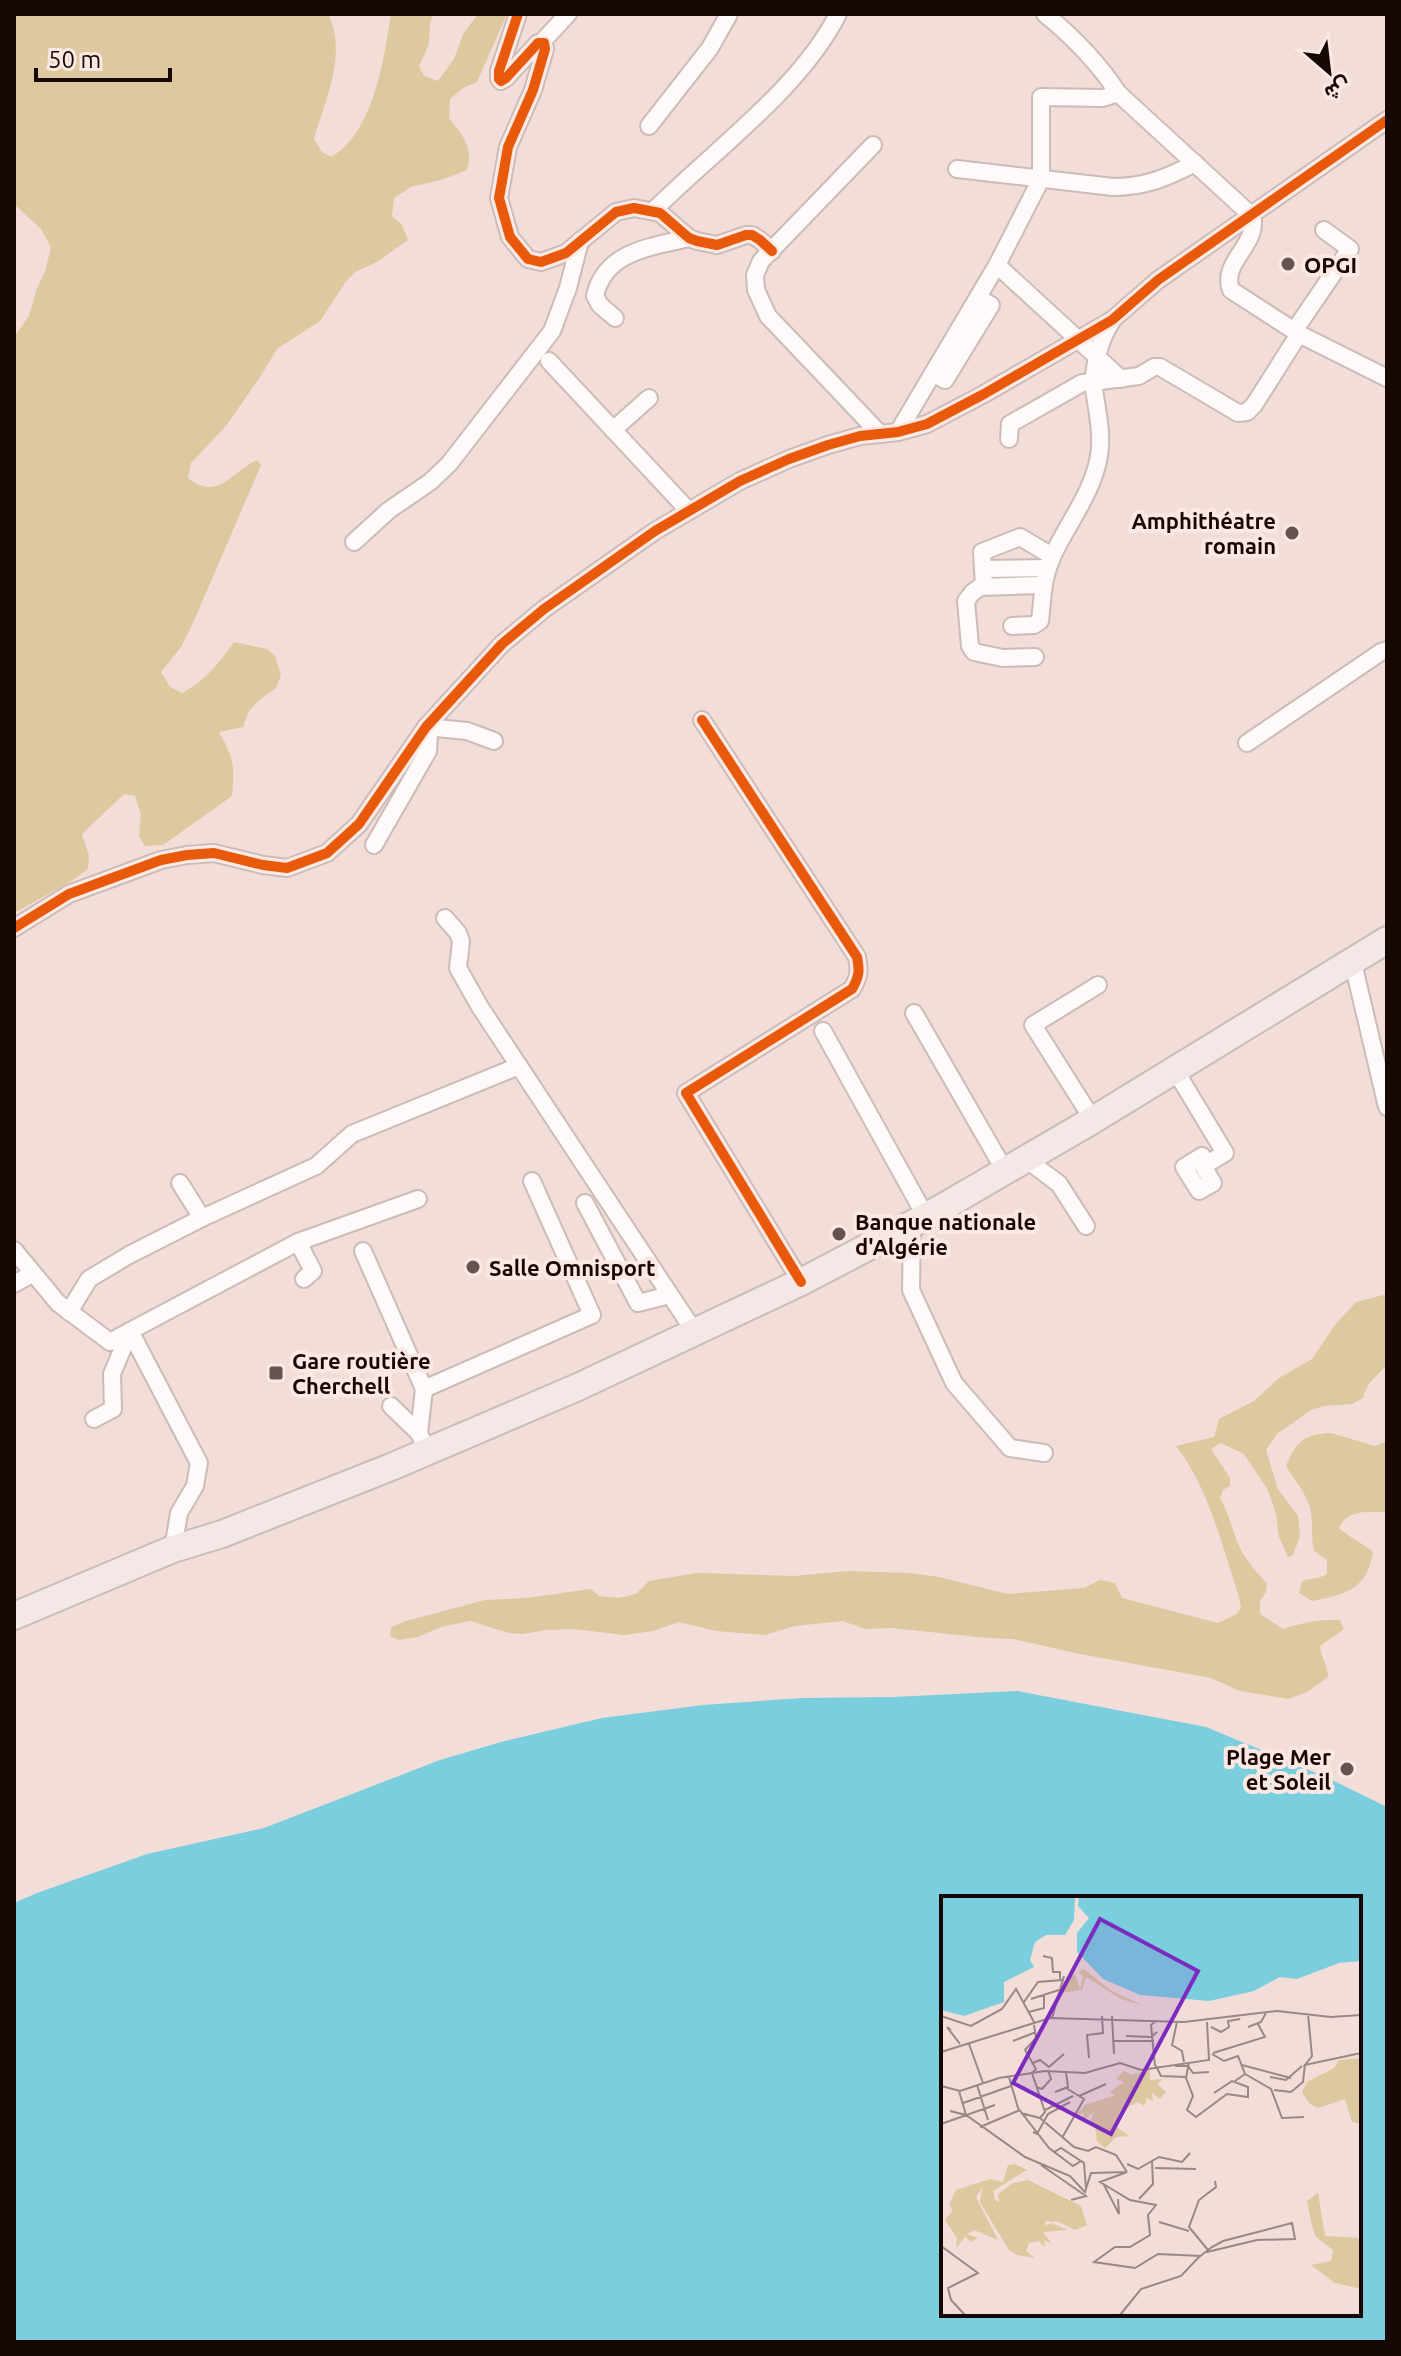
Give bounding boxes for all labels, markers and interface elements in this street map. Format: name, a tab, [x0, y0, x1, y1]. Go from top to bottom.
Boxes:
scale bar	[36, 32, 170, 82]
north arrow	[1289, 32, 1369, 112]
text: 50 m	[48, 46, 101, 73]
text: ش	[1320, 71, 1356, 107]
place label: OPGI	[1304, 252, 1357, 277]
marker: OPGI	[1279, 255, 1297, 273]
place label: Amphithéatre romain	[1131, 508, 1276, 558]
marker: Amphithéatre romain	[1283, 524, 1301, 542]
place label: Banque nationale d'Algérie	[855, 1209, 1036, 1259]
marker: Banque nationale d'Algérie	[830, 1225, 848, 1243]
place label: Salle Omnisport	[489, 1255, 655, 1280]
marker: Salle Omnisport	[464, 1258, 482, 1276]
place label: Gare routière Cherchell	[292, 1348, 431, 1398]
marker: Gare routière Cherchell	[267, 1364, 285, 1382]
place label: Plage Mer et Soleil	[1226, 1744, 1331, 1794]
marker: Plage Mer et Soleil	[1338, 1760, 1356, 1778]
inset map	[941, 1896, 1361, 2316]

